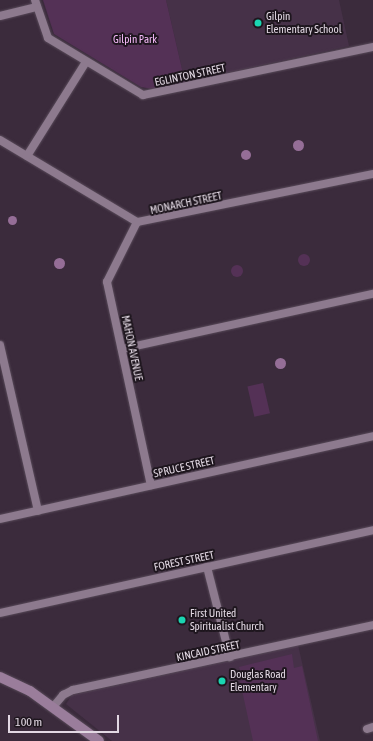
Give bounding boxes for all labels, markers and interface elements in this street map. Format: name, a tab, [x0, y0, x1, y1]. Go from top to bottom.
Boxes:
place label: Gilpin Elementary School	[266, 10, 342, 36]
marker: Gilpin Elementary School	[253, 18, 263, 28]
park label: Gilpin Park	[113, 32, 157, 46]
street label: EGLINTON STREET	[153, 61, 227, 89]
street label: MONARCH STREET	[149, 189, 223, 217]
street label: MAHON AVENUE	[119, 314, 145, 382]
street label: SPRUCE STREET	[152, 454, 216, 480]
street label: FOREST STREET	[153, 548, 215, 574]
place label: First United Spiritualist Church	[190, 607, 264, 633]
marker: First United Spiritualist Church	[177, 615, 187, 625]
street label: KINCAID STREET	[175, 638, 241, 664]
place label: Douglas Road Elementary	[230, 668, 286, 694]
marker: Douglas Road Elementary	[217, 676, 227, 686]
scale bar	[10, 707, 121, 733]
text: 100 m	[15, 715, 42, 729]

